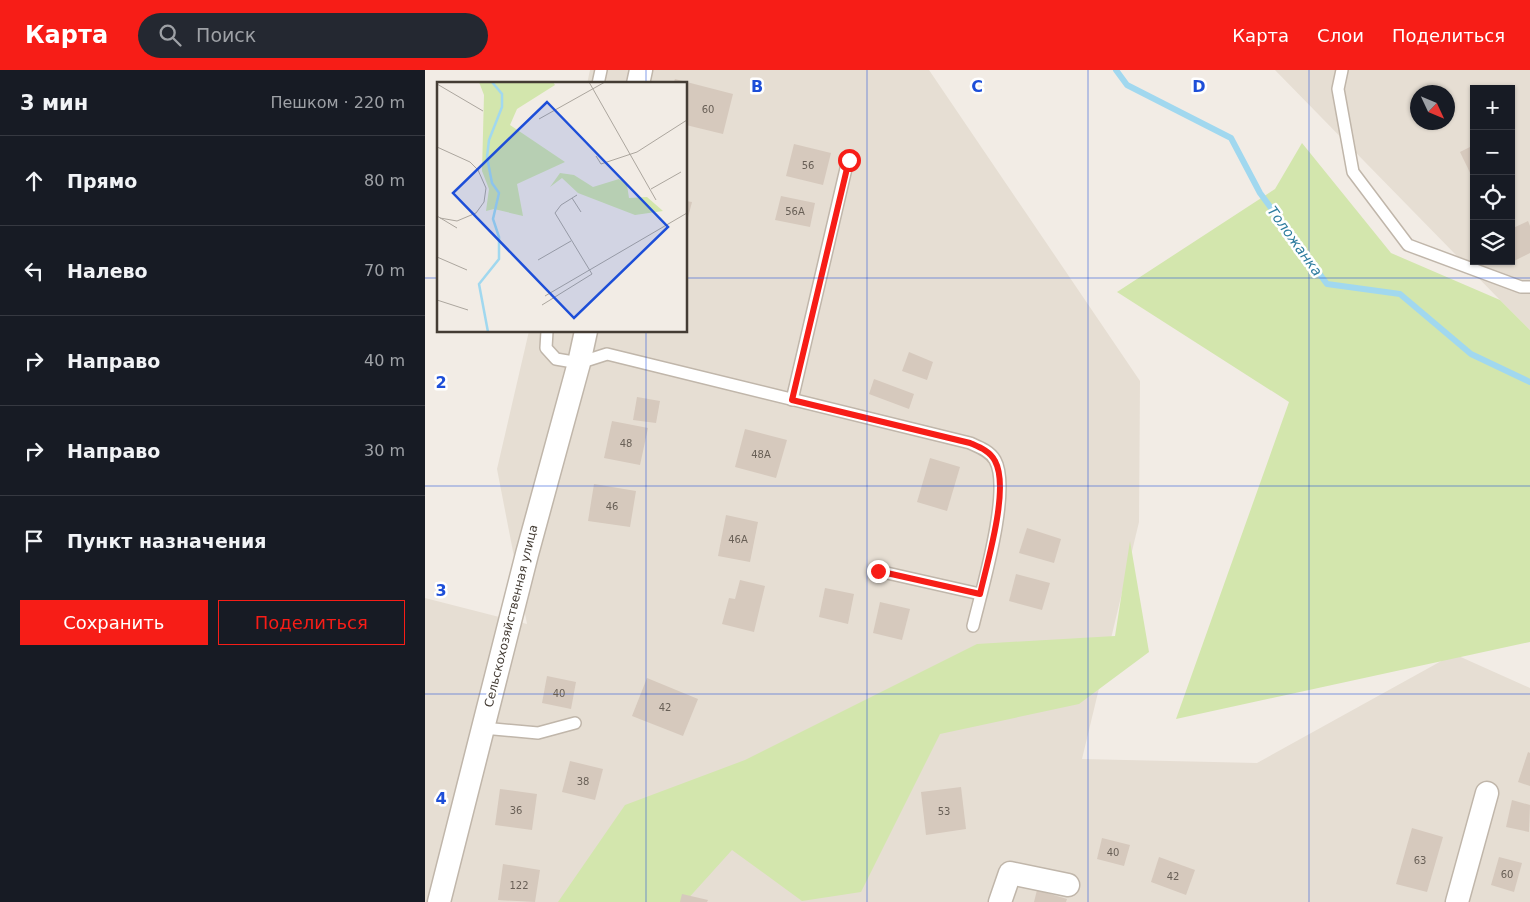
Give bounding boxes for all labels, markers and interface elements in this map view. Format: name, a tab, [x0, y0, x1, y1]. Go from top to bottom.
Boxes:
search box	[138, 13, 488, 58]
text: Карта	[25, 21, 108, 49]
icon: search	[156, 21, 184, 49]
text: Поиск	[196, 24, 256, 46]
text: Карта	[1232, 25, 1289, 46]
text: Слои	[1317, 25, 1364, 46]
text: Поделиться	[1392, 25, 1505, 46]
text: B	[751, 77, 763, 96]
text: C	[971, 77, 983, 96]
text: D	[1192, 77, 1206, 96]
inset map	[437, 82, 687, 332]
north arrow	[1410, 85, 1455, 130]
map controls	[1470, 85, 1515, 265]
button: +	[1470, 85, 1515, 130]
text: 3 мин	[20, 91, 88, 115]
text: Пешком · 220 m	[270, 93, 405, 112]
house number: 60	[702, 104, 714, 115]
button: −	[1470, 130, 1515, 175]
route start	[838, 149, 861, 172]
house number: 56	[802, 160, 814, 171]
icon: ahead	[20, 167, 48, 195]
text: Прямо	[67, 170, 137, 192]
text: 80 m	[364, 171, 405, 190]
button: locate	[1470, 175, 1515, 220]
water label: Толожанка	[1264, 203, 1326, 279]
house number: 56А	[785, 206, 805, 217]
button: layers	[1470, 220, 1515, 265]
icon: left	[20, 257, 48, 285]
text: Налево	[67, 260, 148, 282]
text: 70 m	[364, 261, 405, 280]
icon: right	[20, 347, 48, 375]
text: Направо	[67, 350, 160, 372]
text: 40 m	[364, 351, 405, 370]
text: 2	[435, 373, 447, 392]
icon: right	[20, 437, 48, 465]
house number: 48	[620, 438, 632, 449]
text: Направо	[67, 440, 160, 462]
text: 30 m	[364, 441, 405, 460]
house number: 48А	[751, 449, 771, 460]
house number: 46	[606, 501, 618, 512]
street label: Сельскохозяйственная улица	[481, 523, 541, 709]
icon: arrive	[20, 527, 48, 555]
text: Пункт назначения	[67, 530, 266, 552]
house number: 46А	[728, 534, 748, 545]
route end	[867, 560, 890, 583]
text: 3	[435, 581, 447, 600]
button: Сохранить	[20, 600, 208, 645]
button: Поделиться	[218, 600, 405, 645]
house number: 40	[553, 688, 565, 699]
house number: 42	[659, 702, 671, 713]
house number: 38	[577, 776, 589, 787]
text: 4	[435, 789, 447, 808]
house number: 36	[510, 805, 522, 816]
house number: 53	[938, 806, 950, 817]
house number: 40	[1107, 847, 1119, 858]
house number: 63	[1414, 855, 1426, 866]
house number: 60	[1501, 869, 1513, 880]
house number: 42	[1167, 871, 1179, 882]
house number: 122	[509, 880, 529, 891]

